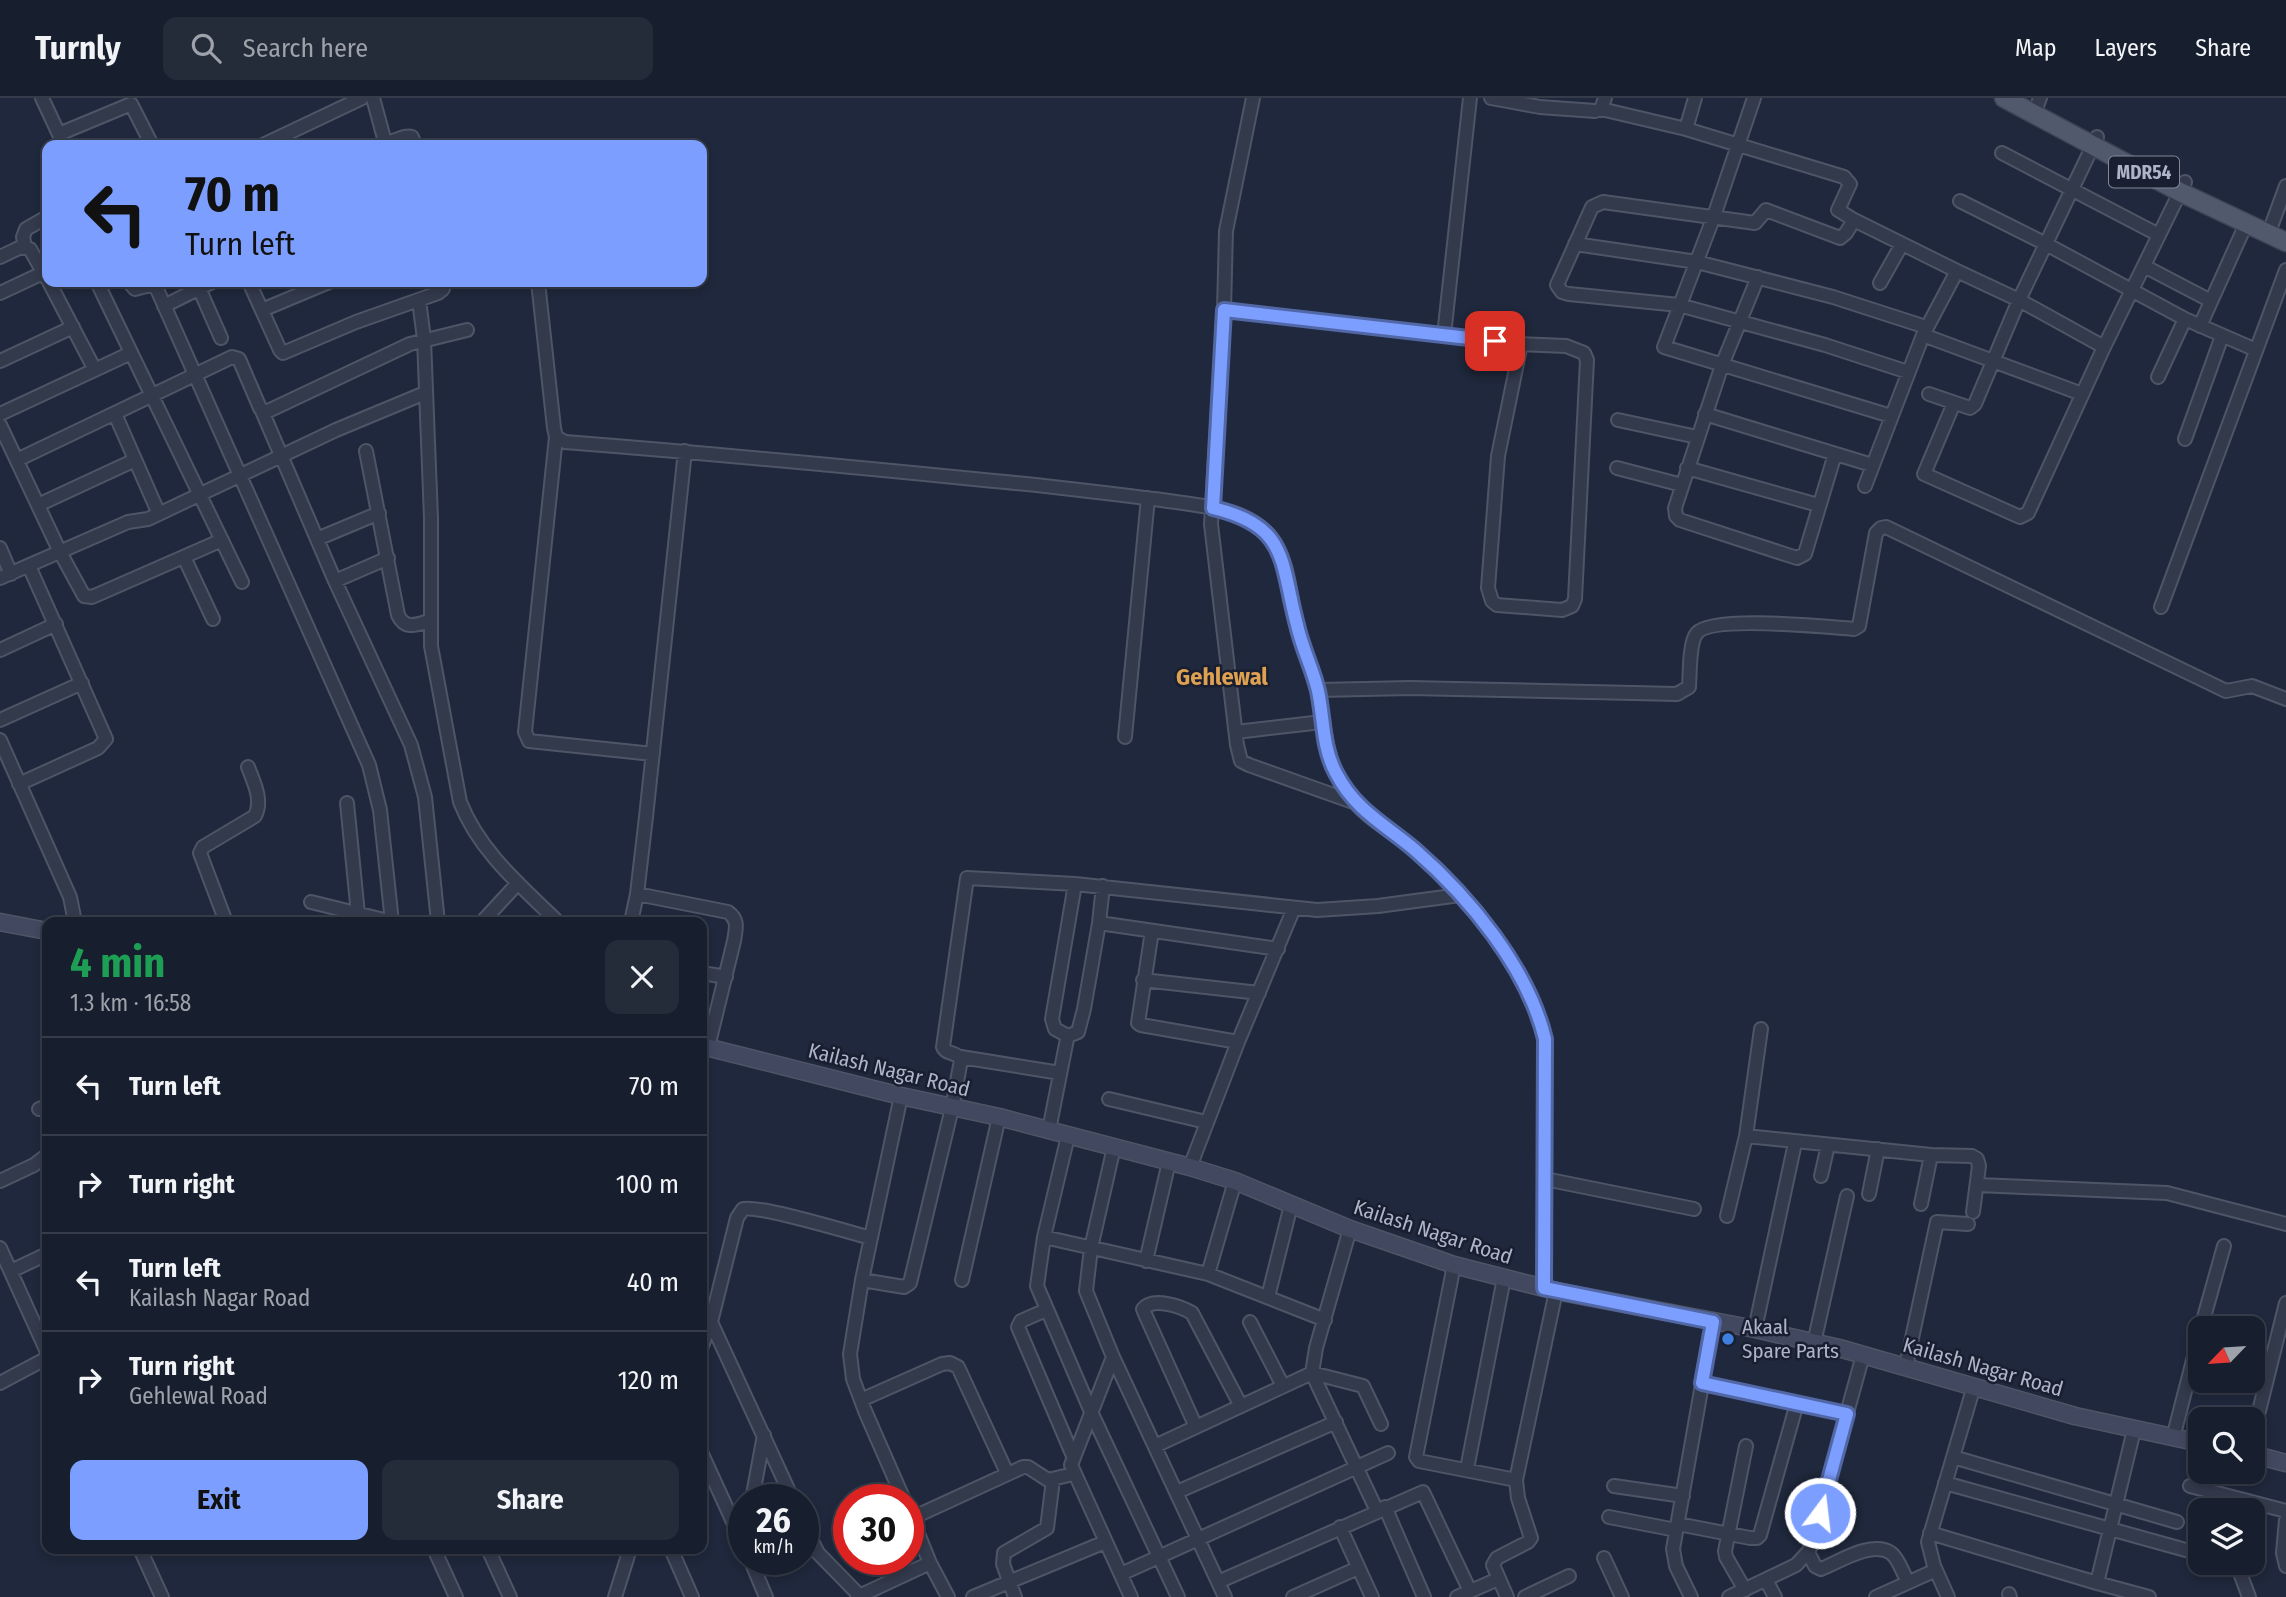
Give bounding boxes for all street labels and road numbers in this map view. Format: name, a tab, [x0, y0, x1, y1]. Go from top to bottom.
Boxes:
road number: MDR54	[2109, 156, 2179, 188]
street label: Kailash Nagar Road	[806, 1037, 972, 1103]
street label: Kailash Nagar Road	[1350, 1194, 1516, 1270]
street label: Kailash Nagar Road	[1900, 1332, 2066, 1402]

